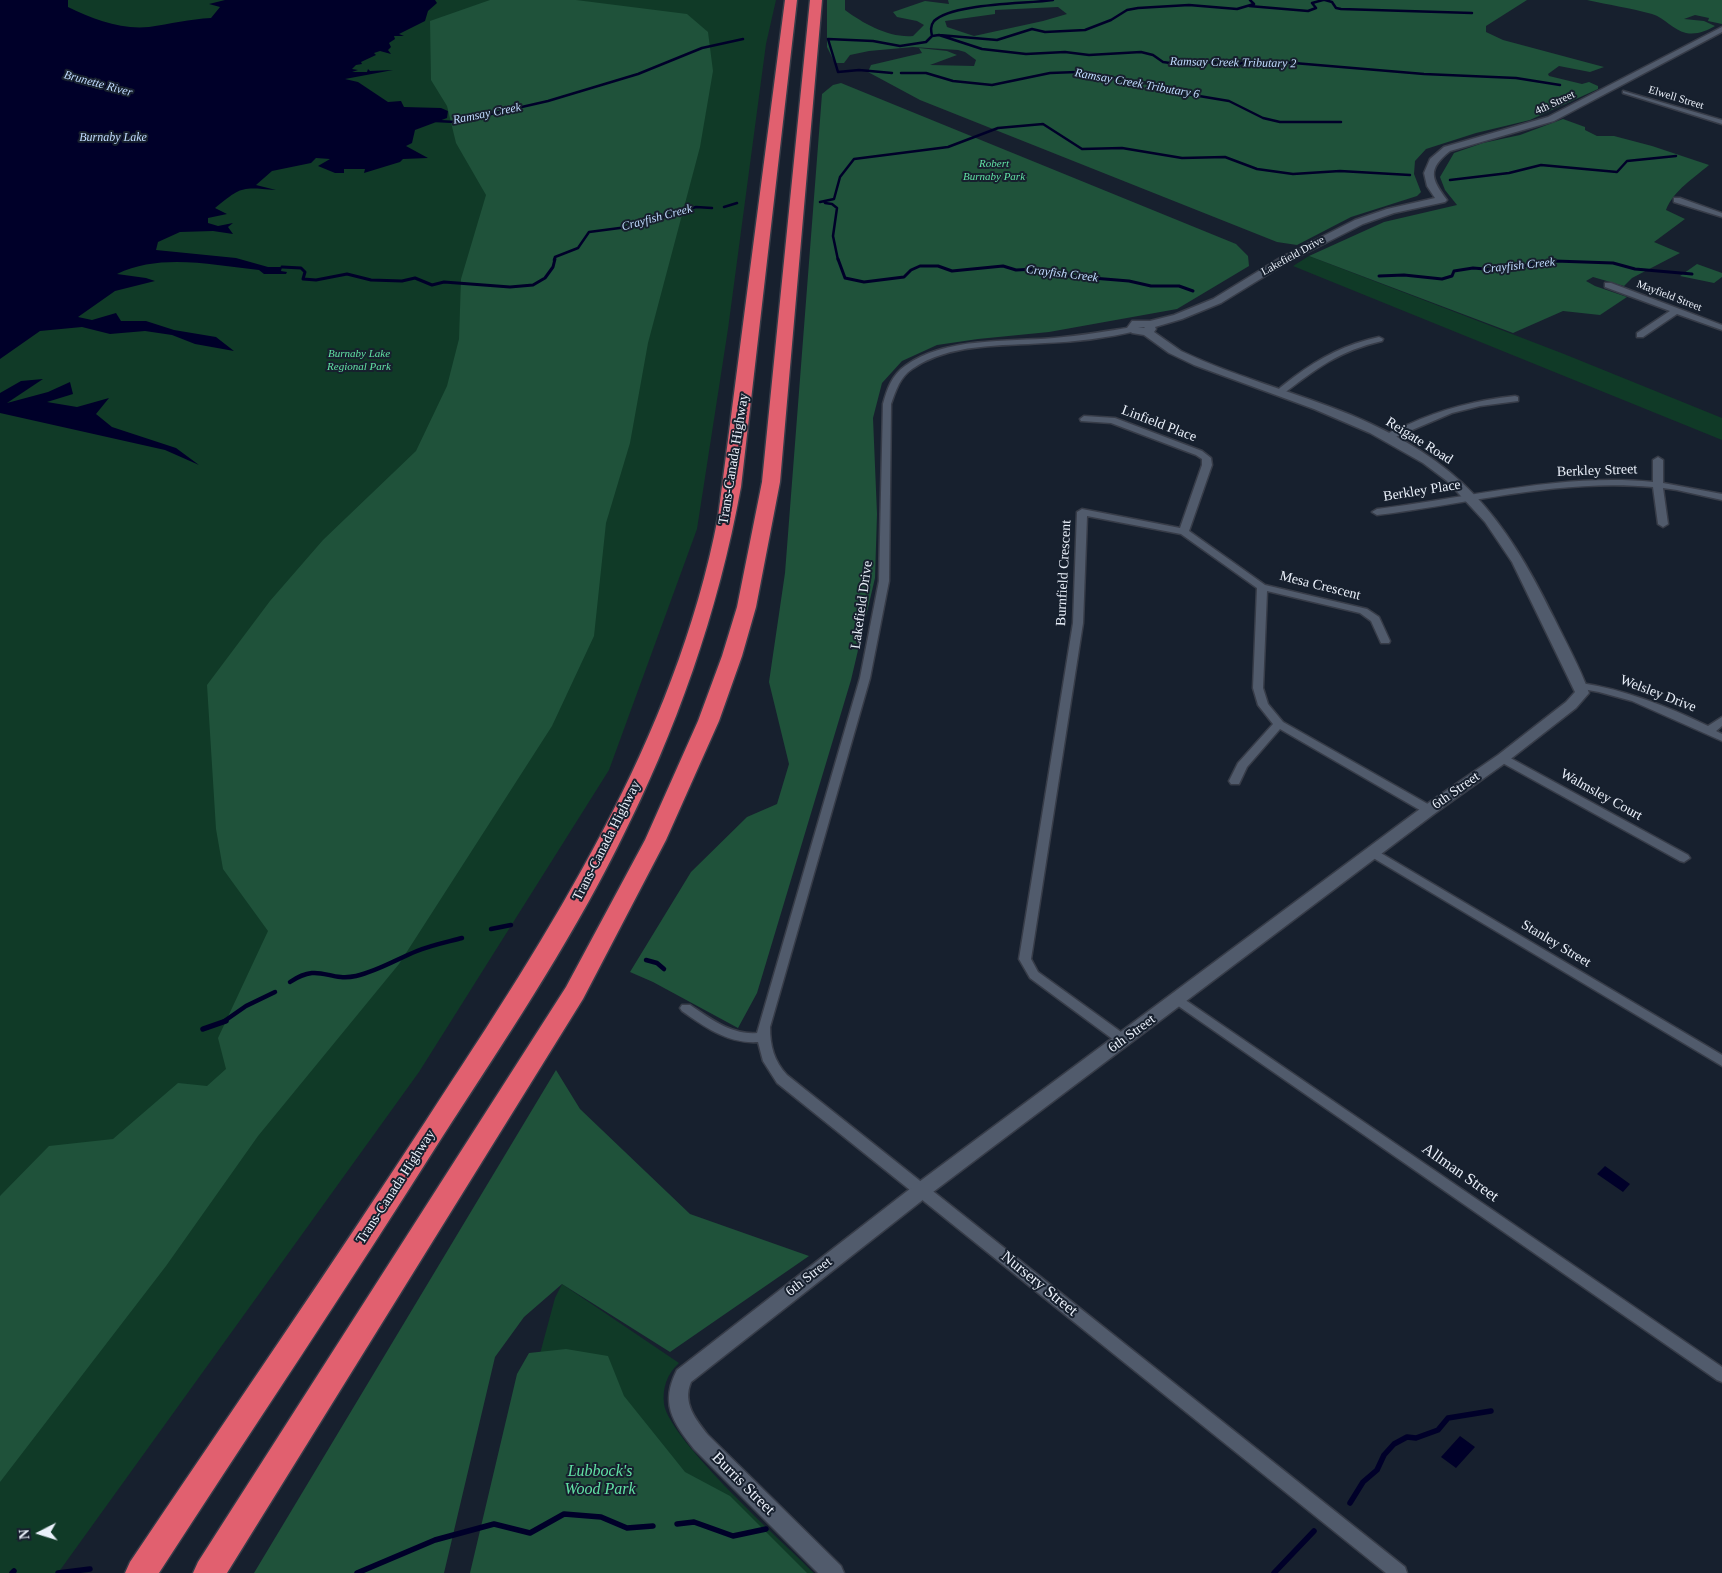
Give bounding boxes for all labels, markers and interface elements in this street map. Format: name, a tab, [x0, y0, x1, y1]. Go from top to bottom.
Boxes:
water label: Ramsay Creek Tributary 2	[1170, 55, 1296, 71]
water label: Ramsay Creek Tributary 6	[1073, 66, 1201, 102]
water label: Brunette River	[62, 68, 134, 100]
street label: Elwell Street	[1647, 83, 1705, 113]
street label: 4th Street	[1533, 88, 1577, 118]
water label: Ramsay Creek	[452, 100, 522, 128]
water label: Burnaby Lake	[79, 131, 147, 145]
park label: Robert Burnaby Park	[963, 157, 1025, 183]
water label: Crayfish Creek	[620, 202, 694, 234]
street label: Lakefield Drive	[1259, 233, 1327, 279]
water label: Crayfish Creek	[1482, 255, 1556, 277]
water label: Crayfish Creek	[1025, 262, 1099, 286]
street label: Mayfield Street	[1635, 278, 1703, 314]
park label: Burnaby Lake Regional Park	[327, 347, 391, 373]
street label: Trans-Canada Highway	[715, 392, 753, 526]
street label: Linfield Place	[1119, 402, 1199, 446]
street label: Reigate Road	[1382, 414, 1456, 468]
street label: Berkley Street	[1556, 461, 1638, 481]
street label: Berkley Place	[1382, 477, 1462, 505]
street label: Burnfield Crescent	[1053, 520, 1075, 626]
street label: Lakefield Drive	[847, 560, 877, 650]
street label: Mesa Crescent	[1278, 568, 1362, 604]
street label: Welsley Drive	[1618, 672, 1698, 716]
street label: Walmsley Court	[1557, 766, 1645, 824]
street label: 6th Street	[1429, 769, 1483, 813]
street label: Trans-Canada Highway	[569, 778, 645, 904]
street label: Stanley Street	[1518, 917, 1594, 971]
street label: 6th Street	[1105, 1011, 1159, 1057]
street label: Trans-Canada Highway	[353, 1127, 439, 1247]
street label: Allman Street	[1418, 1140, 1502, 1206]
street label: Nursery Street	[997, 1247, 1081, 1321]
street label: 6th Street	[783, 1254, 835, 1300]
street label: Burris Street	[707, 1448, 779, 1520]
park label: Lubbock's Wood Park	[565, 1462, 635, 1500]
north arrow	[15, 1508, 65, 1558]
text: N	[17, 1529, 32, 1540]

